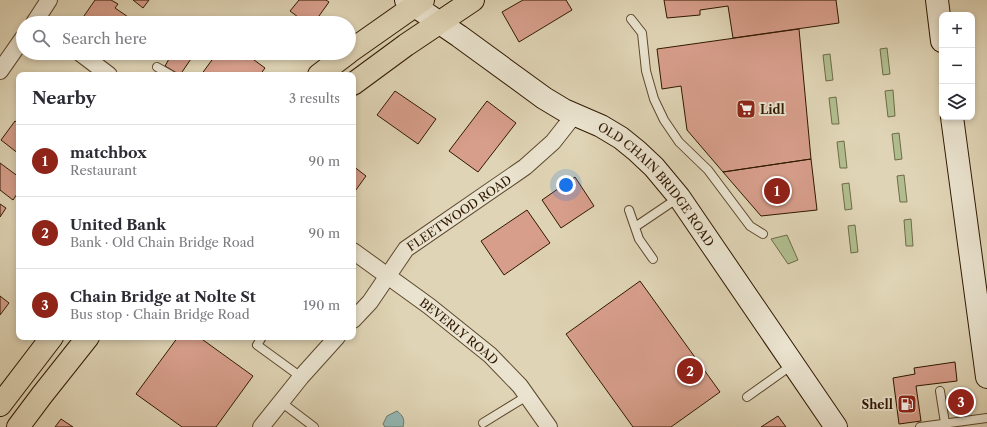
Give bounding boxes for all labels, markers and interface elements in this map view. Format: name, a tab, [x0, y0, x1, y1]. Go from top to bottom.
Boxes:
map controls	[939, 12, 975, 120]
button: +	[939, 12, 975, 48]
search box	[16, 16, 356, 60]
icon: search	[30, 27, 52, 49]
text: Search here	[62, 29, 147, 48]
button: −	[939, 48, 975, 84]
button: layers	[939, 84, 975, 120]
text: Nearby	[32, 88, 96, 108]
text: 3 results	[289, 90, 340, 106]
supermarket icon: Lidl	[735, 98, 757, 120]
place label: Lidl	[760, 102, 785, 117]
street label: OLD CHAIN BRIDGE ROAD	[595, 119, 718, 249]
text: matchbox	[70, 143, 147, 162]
text: 1	[42, 153, 48, 169]
text: 90 m	[309, 153, 340, 169]
text: Restaurant	[70, 162, 137, 178]
street label: FLEETWOOD ROAD	[404, 171, 514, 254]
your location	[556, 175, 576, 195]
pin: 1	[764, 176, 790, 206]
text: United Bank	[70, 215, 166, 234]
text: 2	[41, 225, 49, 241]
text: 90 m	[309, 225, 340, 241]
text: Bank · Old Chain Bridge Road	[70, 234, 255, 250]
text: Chain Bridge at Nolte St	[70, 287, 256, 306]
street label: BEVERLY ROAD	[417, 294, 502, 367]
text: 3	[41, 297, 49, 313]
text: 190 m	[303, 297, 340, 313]
text: Bus stop · Chain Bridge Road	[70, 306, 250, 322]
pin: 2	[677, 356, 703, 386]
pin: 3	[948, 387, 974, 417]
fuel station icon: Shell	[896, 393, 918, 415]
place label: Shell	[861, 397, 893, 412]

